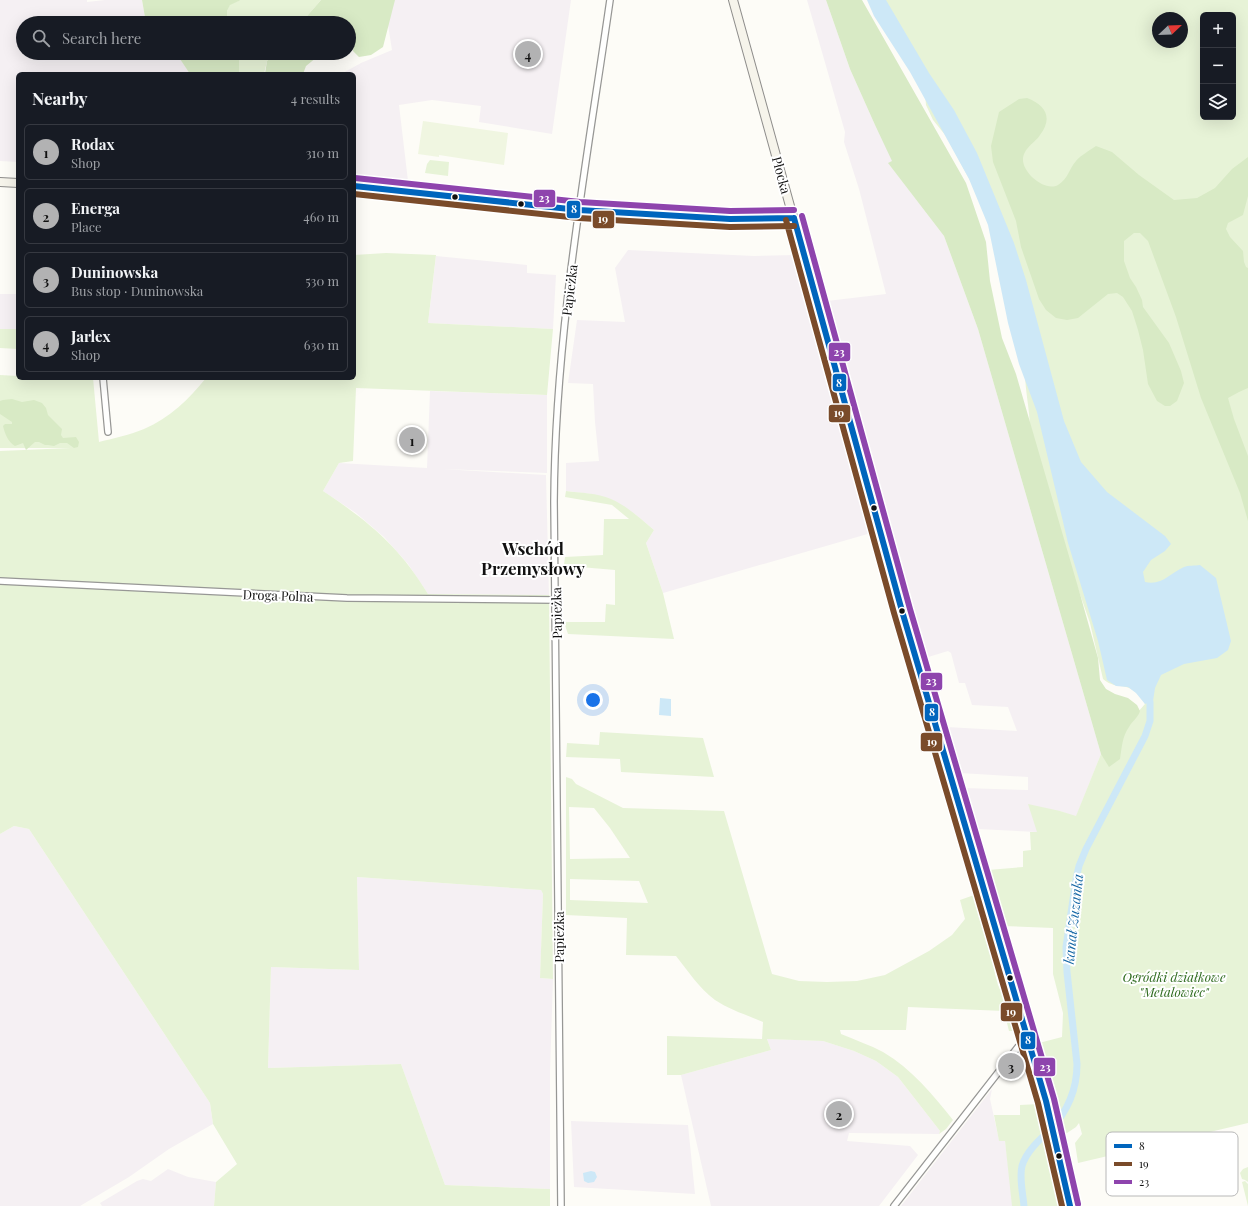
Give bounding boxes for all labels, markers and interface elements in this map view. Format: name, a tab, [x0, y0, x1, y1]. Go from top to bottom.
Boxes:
north arrow	[1152, 12, 1188, 48]
map controls	[1200, 12, 1236, 120]
button: +	[1200, 12, 1236, 48]
search box	[16, 16, 356, 60]
icon: search	[30, 27, 52, 49]
text: Search here	[62, 28, 141, 48]
pin: 4	[515, 39, 541, 69]
button: −	[1200, 48, 1236, 84]
button: layers	[1200, 84, 1236, 120]
text: Nearby	[32, 87, 87, 109]
text: 4 results	[291, 90, 340, 107]
text: Rodax	[71, 134, 115, 154]
text: 1	[44, 144, 48, 161]
text: 310 m	[306, 144, 339, 161]
text: Shop	[71, 154, 100, 171]
street label: Płocka	[769, 154, 795, 196]
line badge: 23	[533, 189, 556, 208]
text: 23	[538, 190, 550, 205]
unlabelled marker	[450, 192, 460, 202]
text: Energa	[71, 198, 120, 218]
unlabelled marker	[516, 199, 526, 209]
line badge: 8	[566, 200, 581, 219]
text: 8	[571, 201, 577, 216]
text: 2	[43, 208, 49, 225]
text: 460 m	[303, 208, 339, 225]
line badge: 19	[592, 210, 615, 229]
text: 19	[598, 211, 608, 226]
text: Place	[71, 218, 102, 235]
text: Duninowska	[71, 262, 158, 282]
street label: Papieżka	[557, 263, 581, 317]
text: 3	[43, 272, 49, 289]
text: 530 m	[305, 272, 339, 289]
text: Bus stop · Duninowska	[71, 282, 203, 299]
text: Jarlex	[71, 326, 110, 346]
text: 4	[43, 336, 49, 353]
text: 630 m	[304, 336, 339, 353]
line badge: 23	[828, 342, 851, 362]
text: 23	[833, 344, 845, 359]
text: Shop	[71, 346, 100, 363]
line badge: 8	[832, 373, 847, 392]
text: 8	[836, 375, 842, 390]
line badge: 19	[828, 404, 851, 423]
text: 19	[834, 405, 844, 420]
pin: 1	[399, 425, 425, 455]
unlabelled marker	[869, 503, 879, 513]
district label: Wschód Przemysłowy	[481, 537, 585, 579]
street label: Droga Polna	[242, 585, 314, 605]
street label: Papieżka	[547, 587, 565, 639]
unlabelled marker	[897, 606, 907, 616]
line badge: 23	[920, 672, 943, 691]
text: 23	[925, 673, 937, 688]
your location	[583, 690, 603, 710]
line badge: 8	[924, 703, 939, 722]
text: 8	[929, 704, 935, 719]
line badge: 19	[920, 732, 943, 752]
text: 19	[927, 734, 937, 749]
water label: kanał Zuzanka	[1059, 873, 1087, 966]
street label: Papieżka	[550, 911, 567, 963]
park label: Ogródki działkowe "Metalowiec"	[1123, 968, 1226, 1000]
unlabelled marker	[1005, 973, 1015, 983]
line badge: 19	[1000, 1002, 1023, 1022]
text: 19	[1006, 1004, 1016, 1019]
line badge: 8	[1020, 1031, 1036, 1050]
text: 8	[1025, 1032, 1031, 1047]
pin: 3	[998, 1051, 1024, 1081]
line badge: 23	[1033, 1057, 1056, 1077]
text: 23	[1039, 1059, 1051, 1074]
pin: 2	[826, 1099, 852, 1129]
legend	[1106, 1132, 1238, 1196]
text: 8	[1139, 1138, 1145, 1153]
unlabelled marker	[1054, 1151, 1064, 1161]
text: 19	[1139, 1156, 1149, 1171]
text: 23	[1139, 1174, 1149, 1189]

